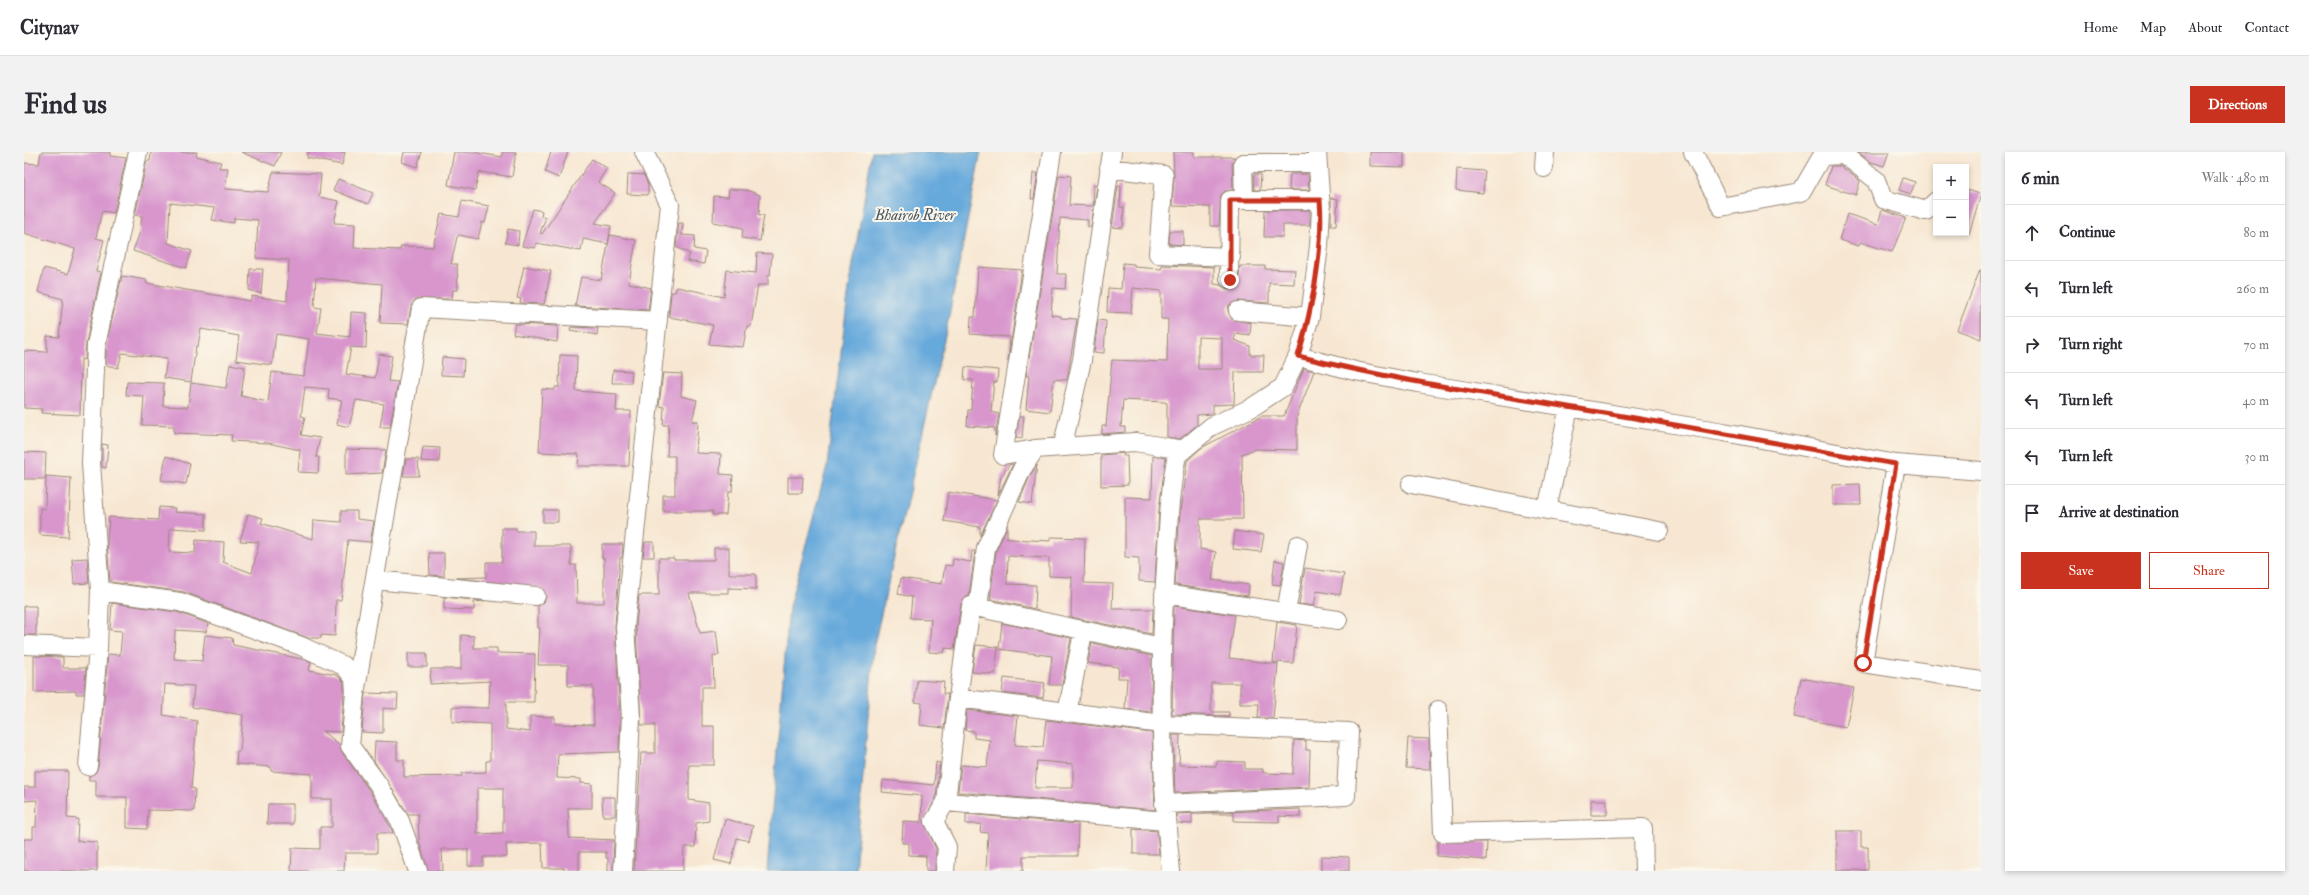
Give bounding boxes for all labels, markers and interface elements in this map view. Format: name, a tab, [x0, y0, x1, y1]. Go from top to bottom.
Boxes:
text: Citynav	[20, 16, 79, 40]
text: Home	[2083, 19, 2118, 36]
text: Map	[2140, 19, 2166, 36]
text: About	[2188, 19, 2222, 36]
text: Contact	[2244, 19, 2289, 36]
button: Directions	[2190, 86, 2285, 123]
text: Find us	[24, 87, 107, 122]
map controls	[1933, 164, 1969, 236]
button: +	[1933, 164, 1969, 200]
text: 6 min	[2021, 168, 2060, 189]
text: Walk · 480 m	[2201, 170, 2269, 186]
button: −	[1933, 200, 1969, 236]
water label: Bhairob River	[874, 206, 957, 225]
icon: ahead	[2021, 222, 2043, 244]
text: Continue	[2059, 223, 2115, 242]
text: 80 m	[2243, 225, 2269, 241]
route end	[1221, 271, 1239, 289]
icon: left	[2021, 278, 2043, 300]
text: Turn left	[2059, 279, 2113, 298]
text: 260 m	[2236, 281, 2269, 297]
icon: right	[2021, 334, 2043, 356]
text: Turn right	[2059, 335, 2122, 354]
text: 70 m	[2244, 337, 2269, 353]
icon: left	[2021, 390, 2043, 412]
text: Turn left	[2059, 391, 2113, 410]
text: 40 m	[2243, 393, 2269, 409]
icon: left	[2021, 446, 2043, 468]
text: Turn left	[2059, 447, 2113, 466]
text: 30 m	[2245, 449, 2269, 465]
icon: arrive	[2021, 502, 2043, 524]
text: Arrive at destination	[2059, 503, 2179, 522]
button: Save	[2021, 552, 2141, 589]
button: Share	[2149, 552, 2269, 589]
route start	[1854, 654, 1872, 672]

